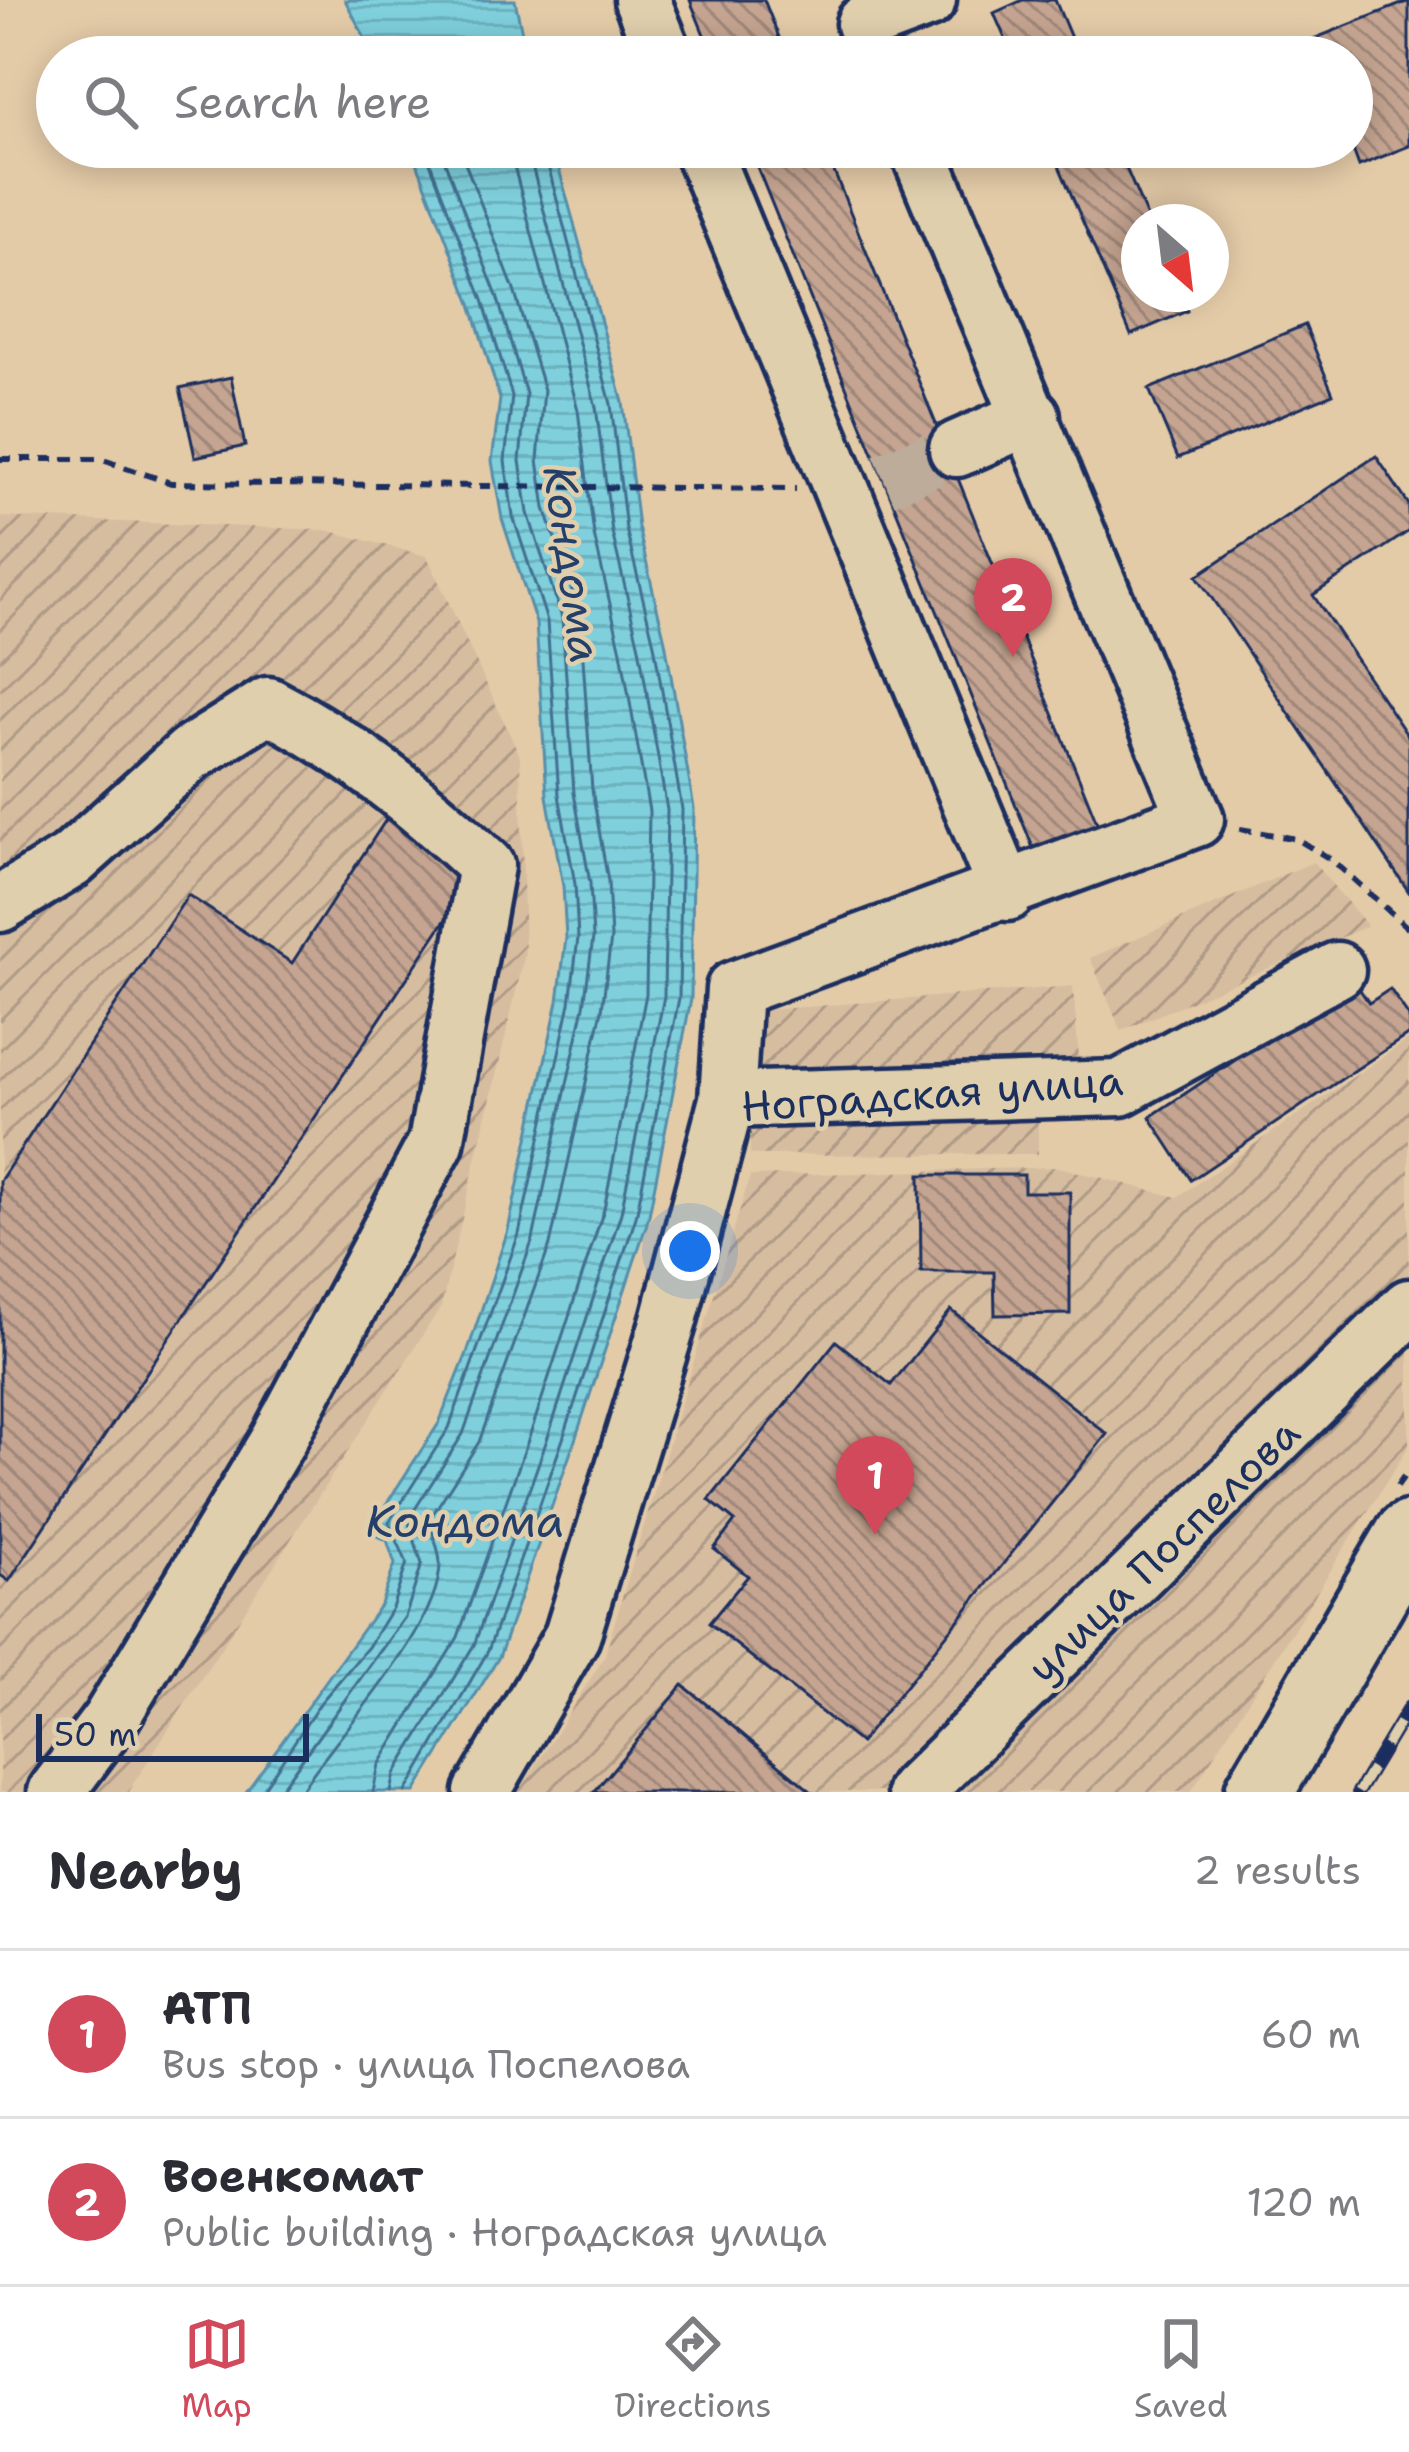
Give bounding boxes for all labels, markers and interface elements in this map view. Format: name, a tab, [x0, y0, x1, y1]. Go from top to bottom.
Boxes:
search box	[36, 36, 1373, 168]
icon: search	[78, 69, 144, 135]
text: Search here	[174, 72, 431, 132]
north arrow	[1121, 204, 1229, 312]
water label: Кондома	[529, 461, 617, 667]
pin: 2	[974, 558, 1052, 657]
street label: Ноградская улица	[739, 1052, 1125, 1134]
your location	[660, 1221, 720, 1281]
street label: улица Поспелова	[1015, 1405, 1311, 1695]
pin: 1	[836, 1436, 914, 1535]
water label: Кондома	[366, 1491, 564, 1551]
scale bar	[36, 1708, 309, 1761]
text: 50 m	[54, 1712, 137, 1757]
text: Nearby	[48, 1836, 243, 1904]
text: 2 results	[1194, 1844, 1361, 1896]
text: АТП	[162, 1978, 252, 2038]
text: 1	[78, 2008, 96, 2060]
text: 60 m	[1261, 2008, 1361, 2060]
text: Bus stop · улица Поспелова	[162, 2038, 690, 2090]
text: Военкомат	[162, 2146, 423, 2206]
text: 2	[73, 2176, 101, 2228]
text: 120 m	[1246, 2176, 1361, 2228]
text: Public building · Ноградская улица	[162, 2206, 827, 2258]
tab: Map	[181, 2311, 252, 2428]
tab: Directions	[614, 2311, 772, 2428]
tab: Saved	[1134, 2311, 1228, 2428]

